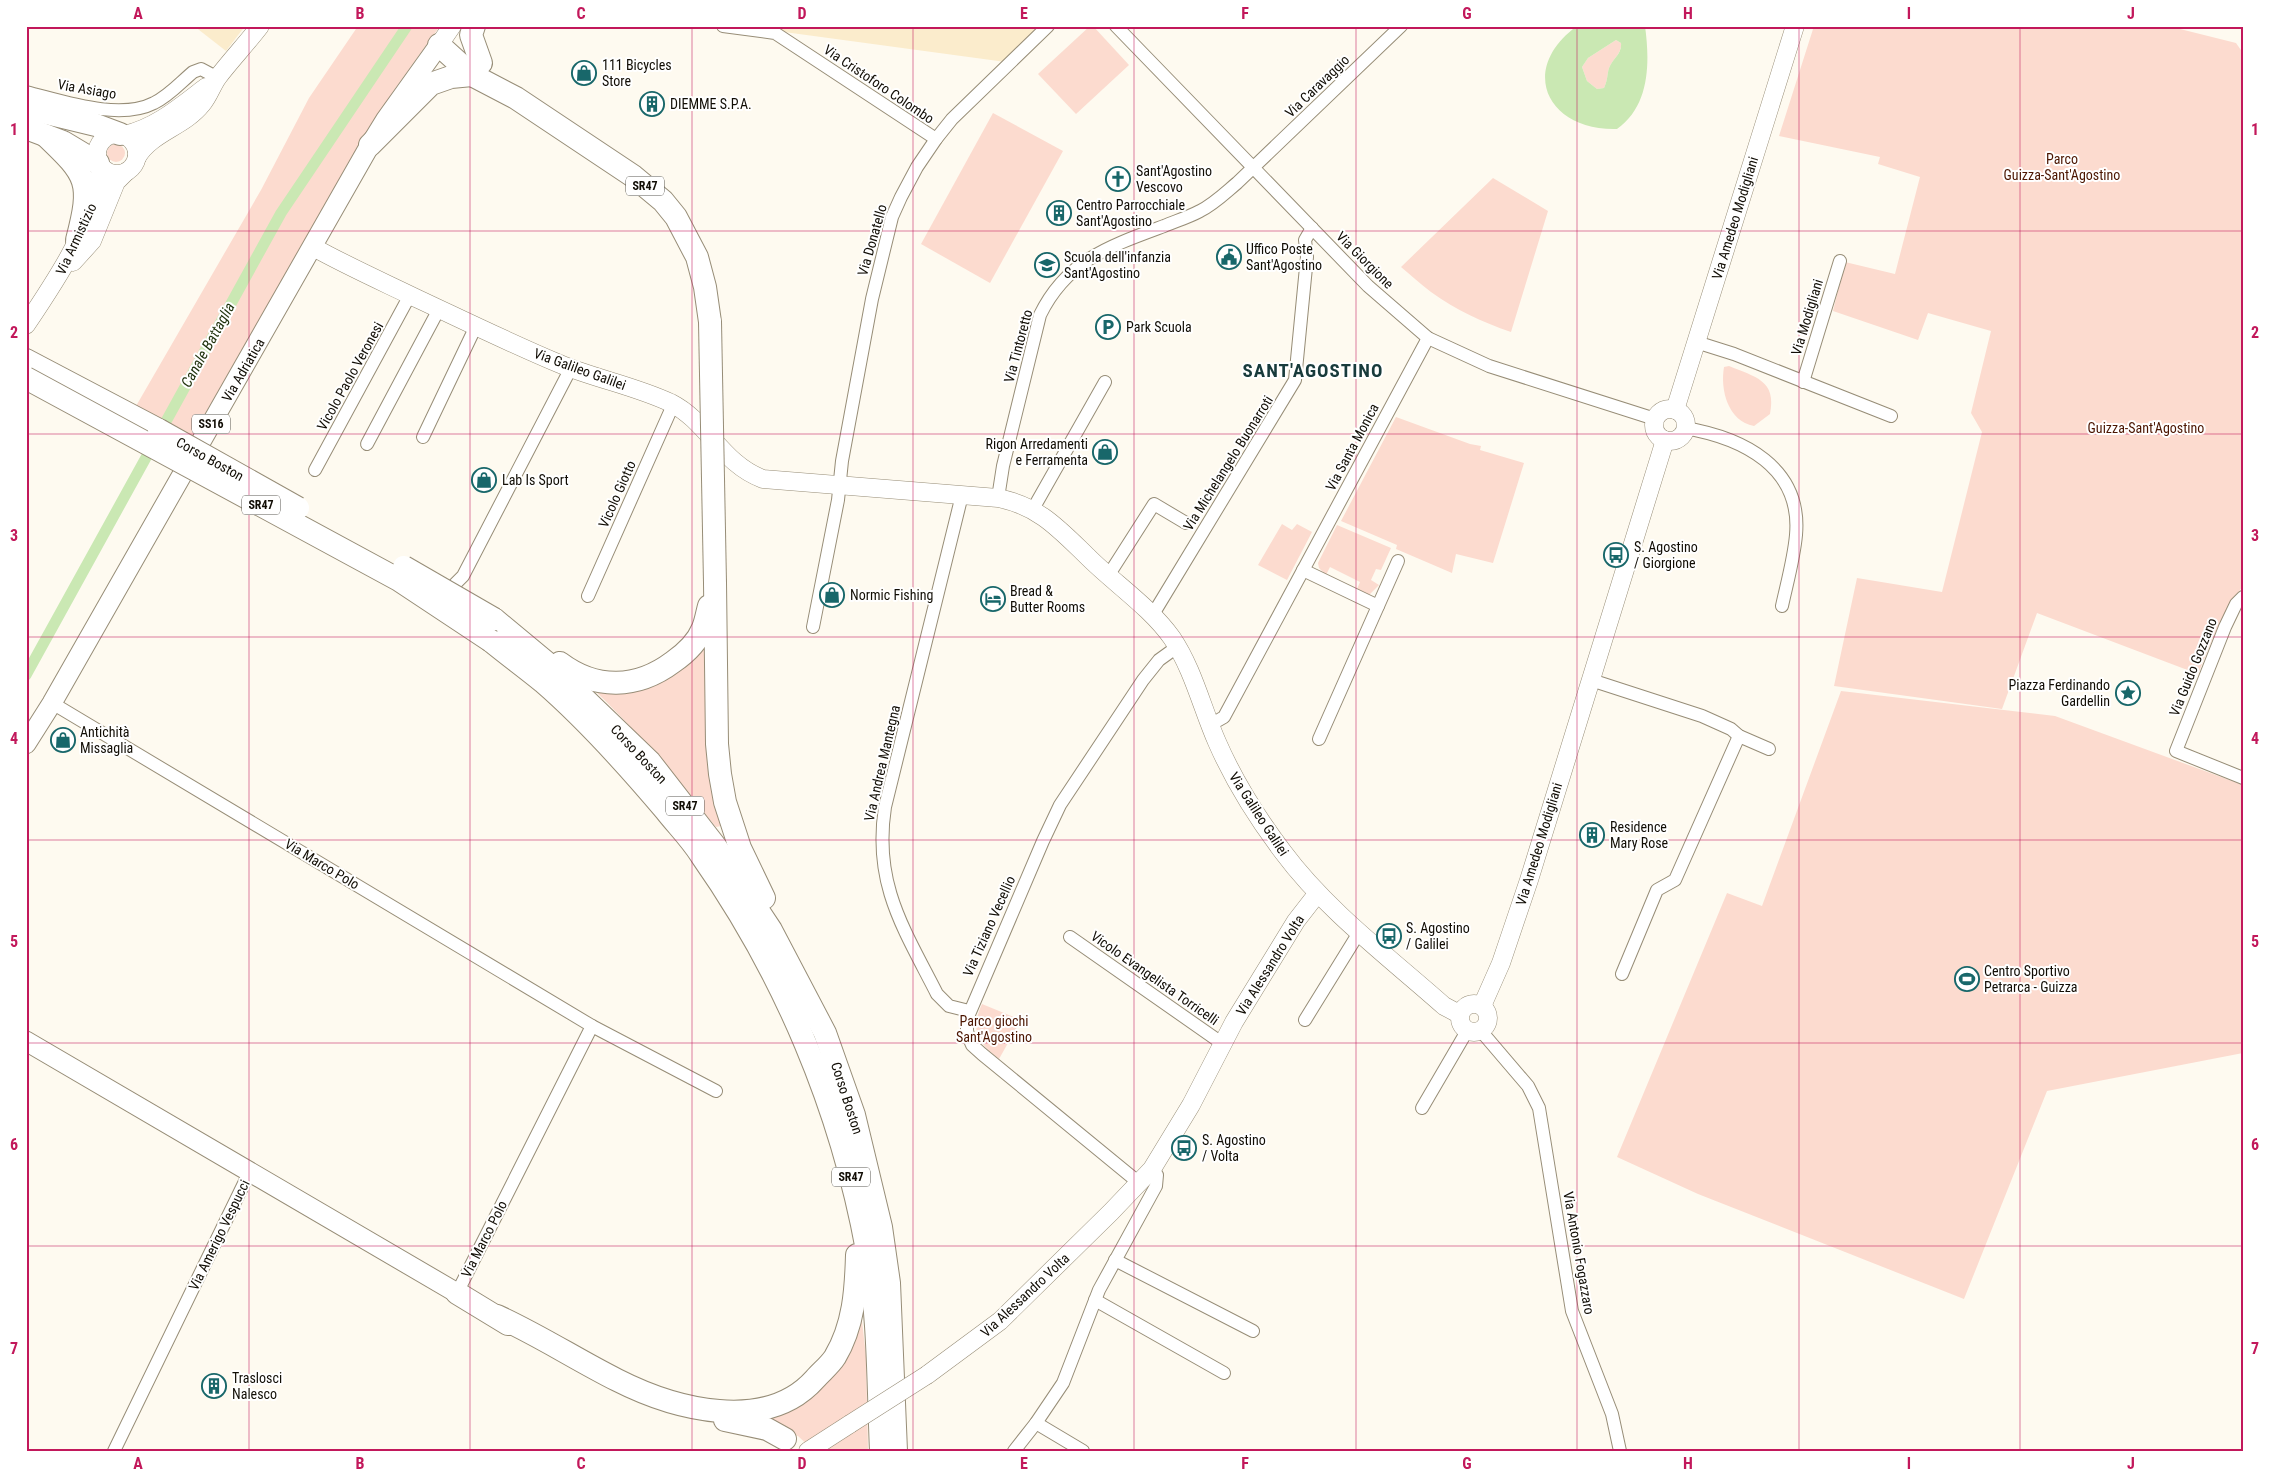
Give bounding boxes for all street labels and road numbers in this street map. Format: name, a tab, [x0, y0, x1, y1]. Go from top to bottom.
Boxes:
street label: Via Cristoforo Colombo	[821, 41, 937, 127]
street label: Via Caravaggio	[1282, 51, 1352, 121]
street label: Via Asiago	[56, 76, 118, 102]
street label: Via Amedeo Modigliani	[1709, 155, 1761, 281]
road number: SR47	[626, 177, 664, 196]
street label: Via Armistizio	[52, 201, 100, 277]
street label: Via Donatello	[854, 202, 890, 278]
street label: Via Giorgione	[1333, 228, 1397, 292]
street label: Via Modigliani	[1788, 277, 1826, 357]
street label: Via Tintoretto	[1001, 308, 1035, 384]
street label: Vicolo Paolo Veronesi	[314, 319, 386, 433]
street label: Via Adriatica	[218, 335, 268, 405]
street label: Via Galileo Galilei	[532, 345, 628, 393]
street label: Via Michelangelo Buonarroti	[1180, 393, 1276, 533]
street label: Via Santa Monica	[1322, 401, 1382, 493]
road number: SS16	[192, 414, 230, 434]
street label: Corso Boston	[173, 434, 247, 484]
street label: Vicolo Giotto	[595, 458, 639, 530]
road number: SR47	[242, 496, 280, 514]
street label: Via Guido Gozzano	[2166, 616, 2220, 718]
street label: Via Andrea Mantegna	[861, 703, 903, 823]
street label: Corso Boston	[608, 721, 670, 787]
street label: Via Galileo Galilei	[1226, 769, 1292, 859]
street label: Via Amedeo Modigliani	[1513, 781, 1565, 907]
road number: SR47	[666, 796, 704, 816]
street label: Via Marco Polo	[282, 835, 362, 893]
street label: Via Tiziano Vecellio	[960, 873, 1018, 979]
street label: Via Alessandro Volta	[1233, 912, 1307, 1018]
street label: Vicolo Evangelista Torricelli	[1088, 928, 1222, 1028]
street label: Corso Boston	[828, 1060, 866, 1136]
road number: SR47	[832, 1168, 870, 1186]
street label: Via Amerigo Vespucci	[185, 1177, 253, 1293]
street label: Via Antonio Fogazzaro	[1560, 1190, 1598, 1316]
street label: Via Marco Polo	[458, 1198, 510, 1280]
street label: Via Alessandro Volta	[977, 1250, 1073, 1340]

